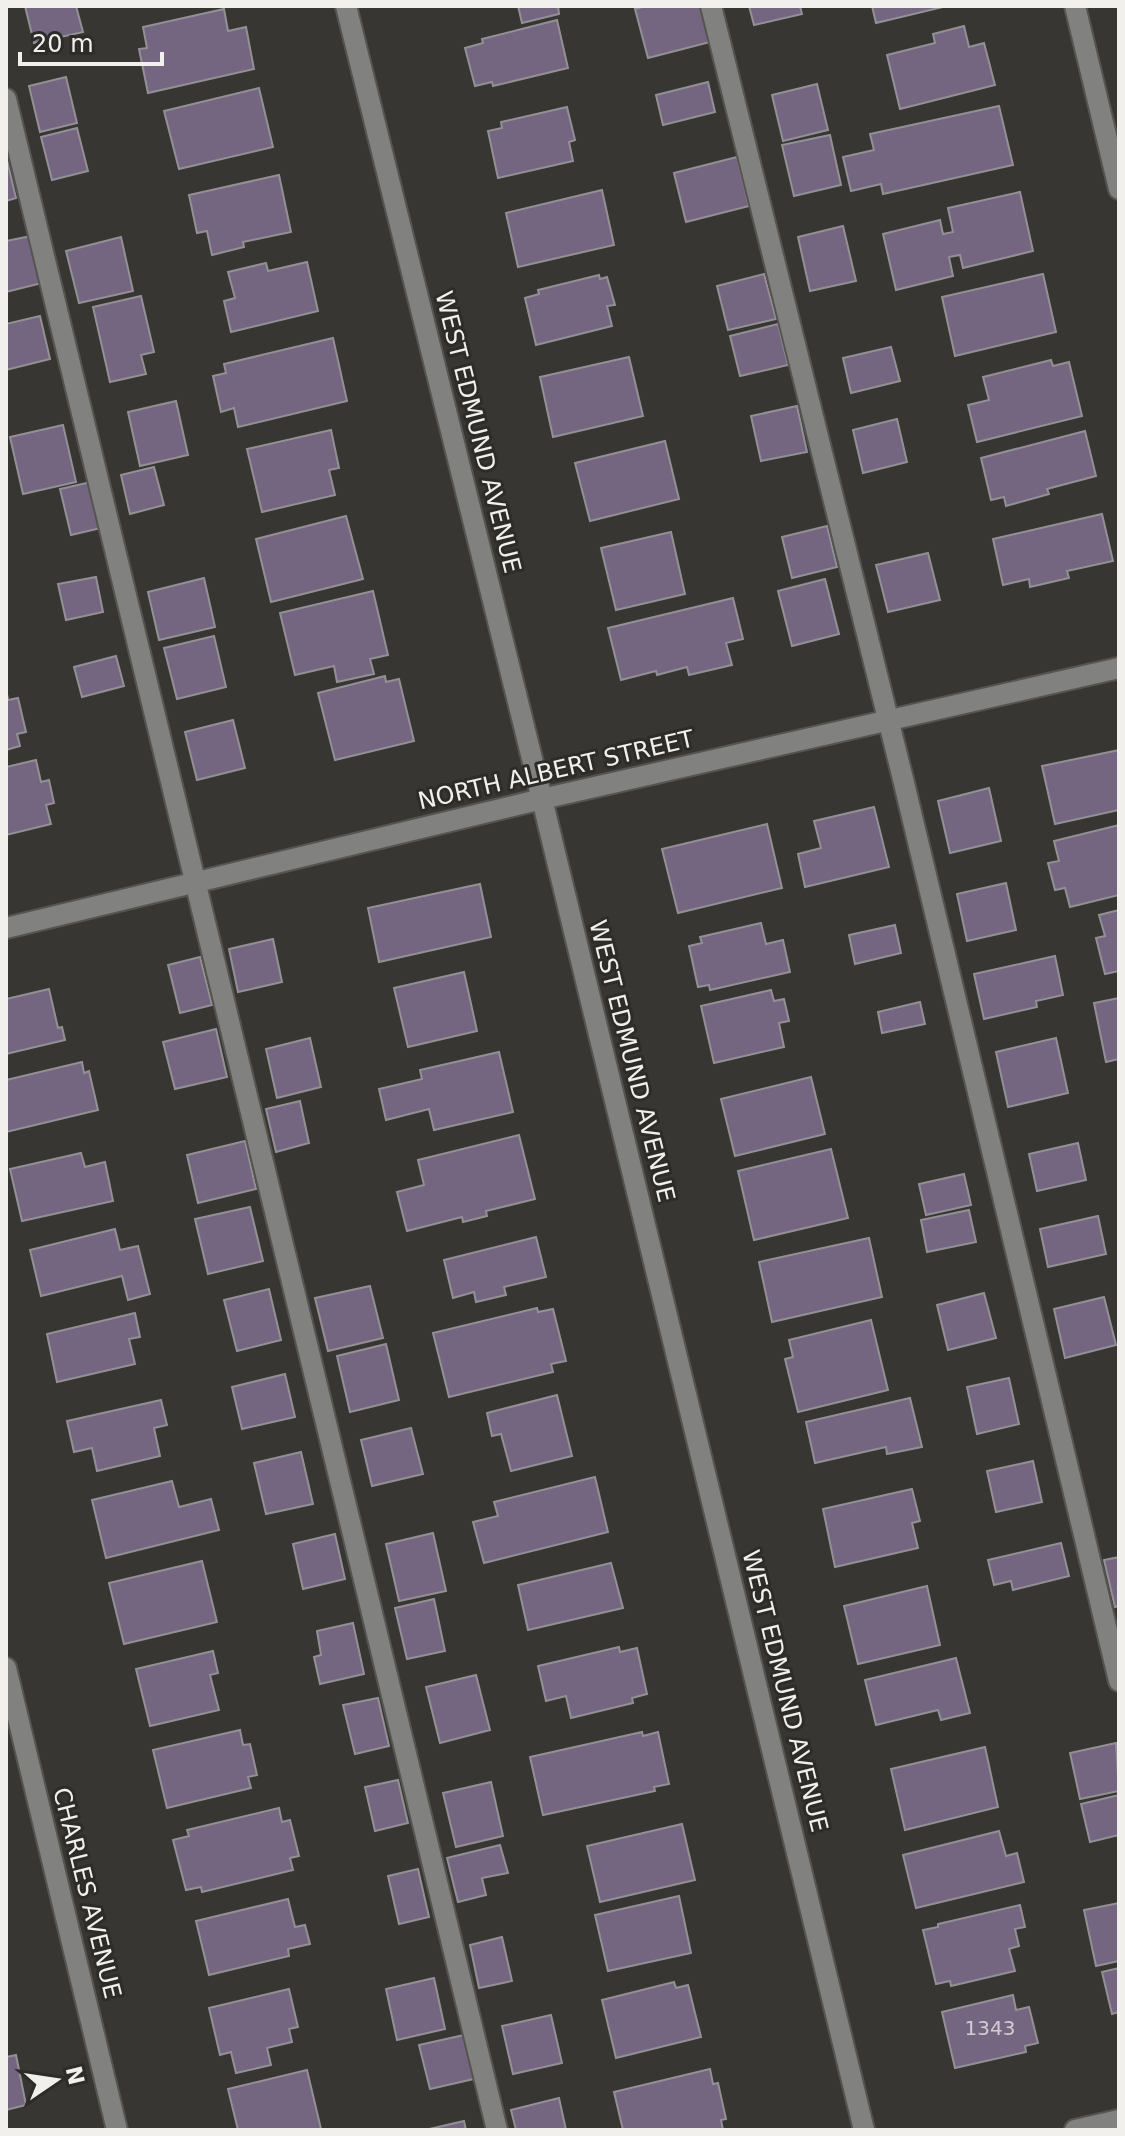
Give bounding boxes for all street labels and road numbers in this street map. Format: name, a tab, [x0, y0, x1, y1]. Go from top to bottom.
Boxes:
street label: WEST EDMUND AVENUE	[429, 288, 527, 576]
street label: NORTH ALBERT STREET	[415, 725, 697, 815]
street label: WEST EDMUND AVENUE	[583, 917, 681, 1205]
street label: WEST EDMUND AVENUE	[736, 1547, 834, 1835]
street label: CHARLES AVENUE	[47, 1785, 127, 2001]

